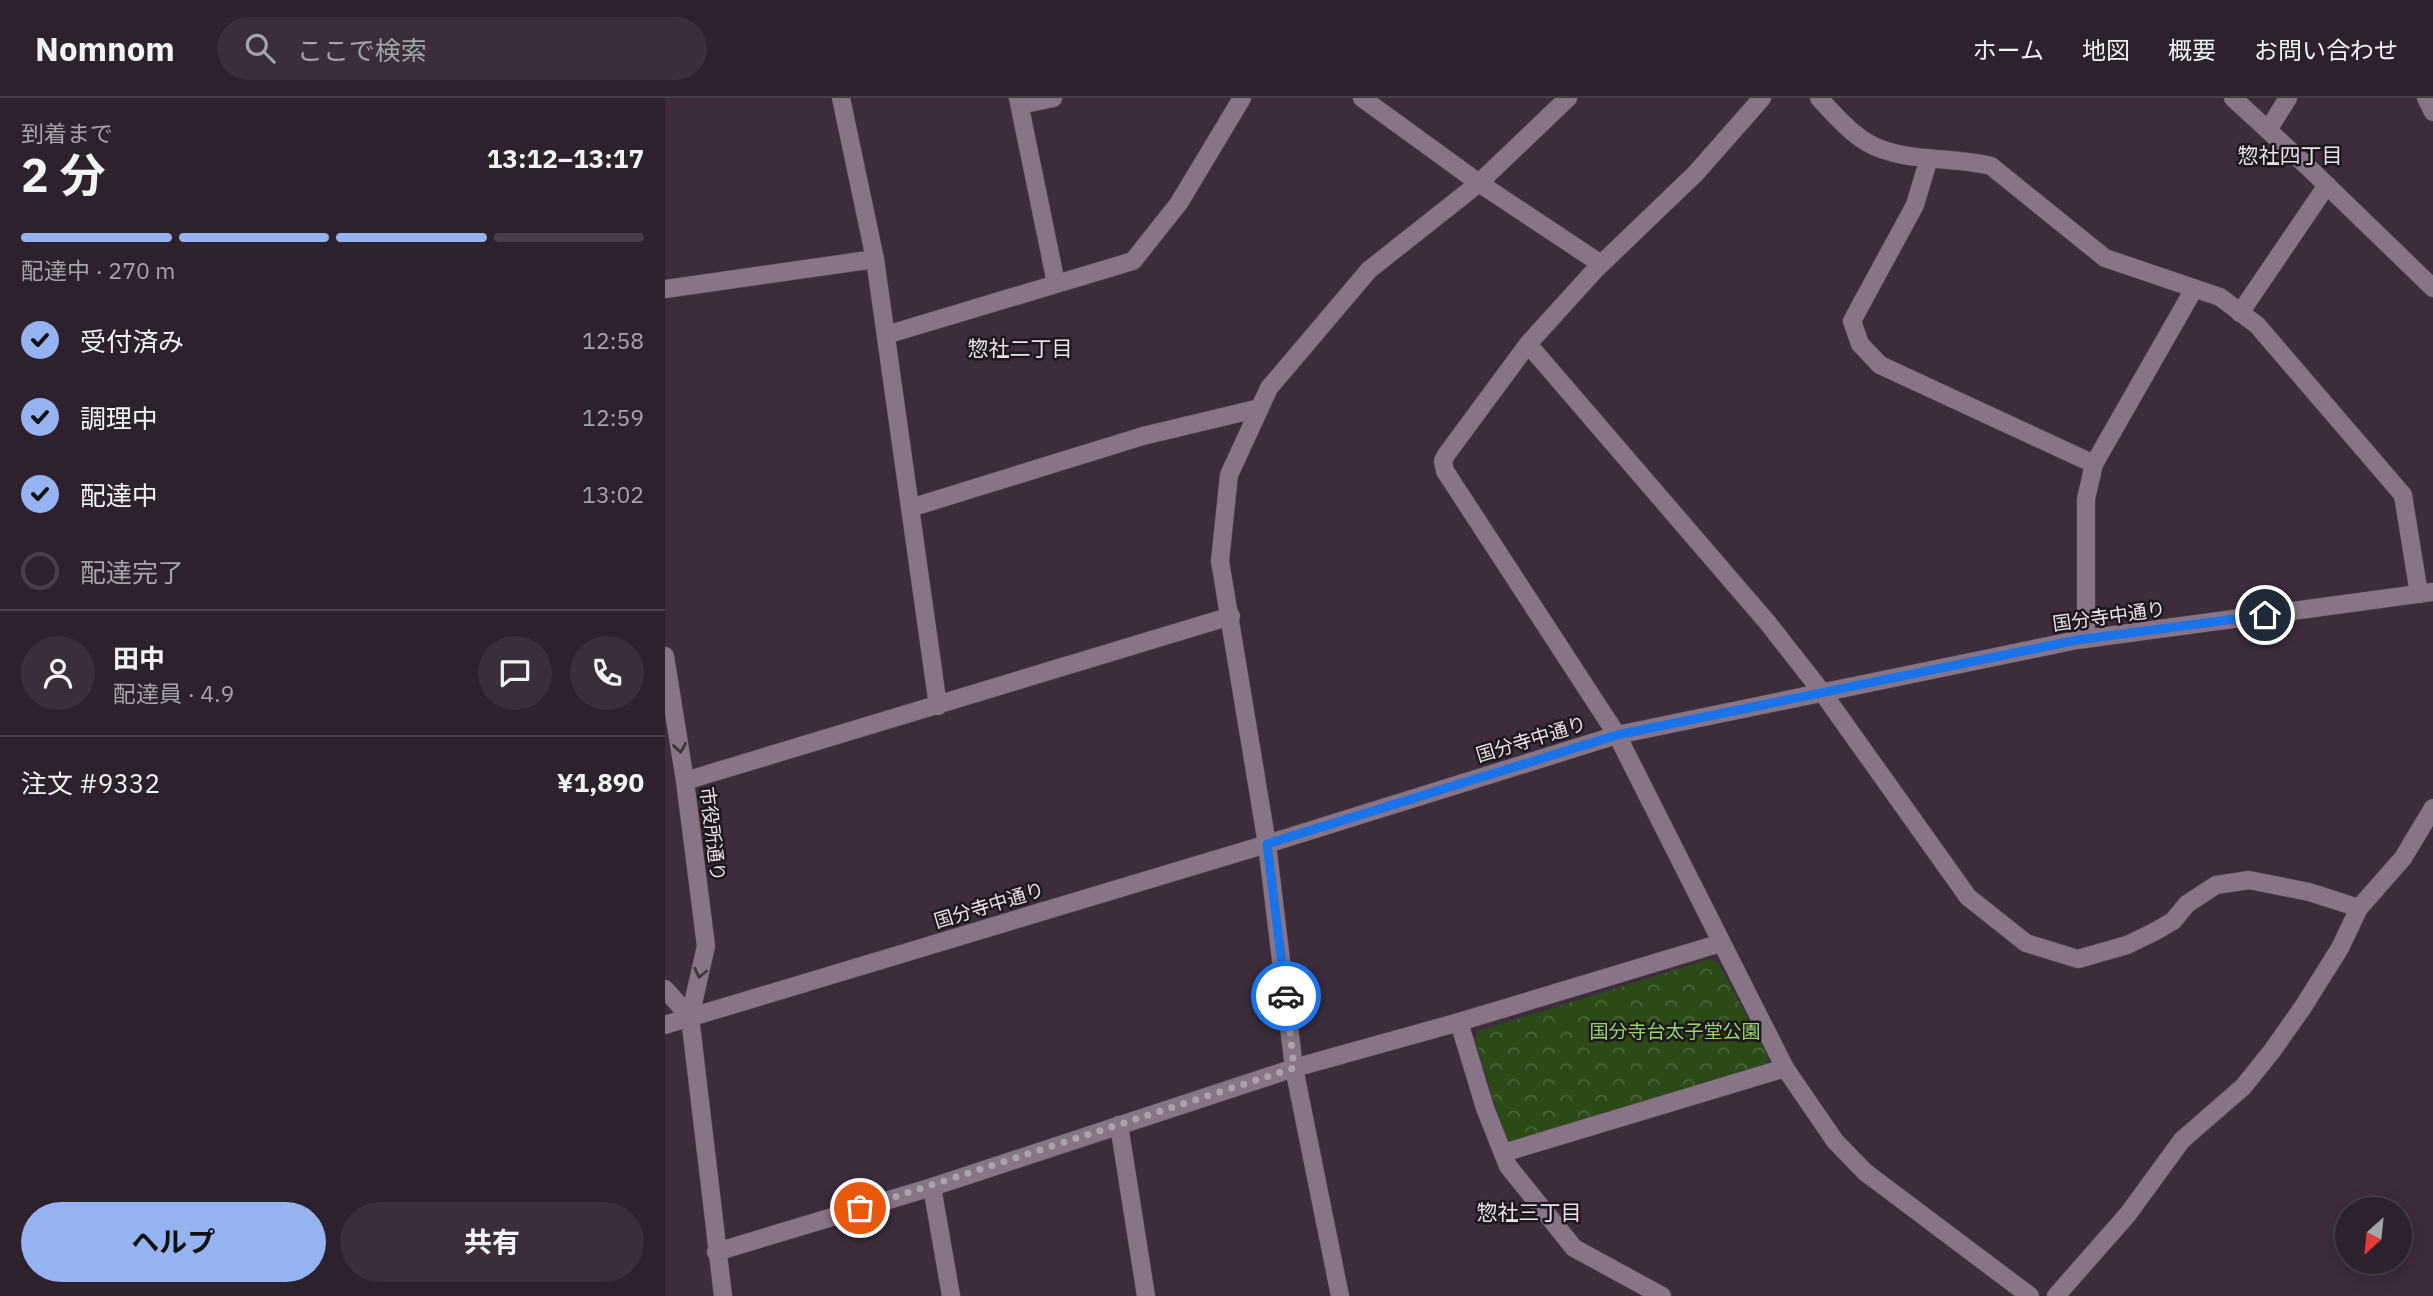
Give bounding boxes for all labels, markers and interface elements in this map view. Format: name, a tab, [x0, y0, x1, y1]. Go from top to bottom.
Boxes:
search box	[217, 17, 707, 80]
text: Nomnom	[35, 27, 175, 70]
icon: search	[241, 29, 279, 67]
text: ここで検索	[297, 33, 427, 67]
text: ホーム	[1973, 34, 2044, 66]
text: 地図	[2082, 34, 2130, 66]
text: 概要	[2168, 34, 2216, 66]
text: お問い合わせ	[2254, 34, 2398, 66]
text: 到着まで	[21, 118, 113, 148]
text: 13:12–13:17	[487, 141, 644, 175]
district label: 惣社四丁目	[2238, 141, 2343, 169]
text: 2 分	[21, 145, 105, 205]
text: 配達中 · 270 m	[21, 255, 175, 285]
icon: check	[21, 321, 59, 359]
text: 受付済み	[80, 324, 184, 358]
text: 12:58	[582, 325, 644, 355]
district label: 惣社二丁目	[968, 334, 1073, 362]
icon: check	[21, 398, 59, 436]
text: 調理中	[80, 401, 158, 435]
text: 12:59	[582, 402, 644, 432]
icon: check	[21, 475, 59, 513]
text: 配達中	[80, 478, 158, 512]
text: 13:02	[582, 479, 644, 509]
text: 配達完了	[80, 555, 184, 589]
pin	[2235, 585, 2295, 645]
street label: 国分寺中通り	[2051, 596, 2167, 636]
icon: home	[2246, 596, 2284, 634]
button: person	[21, 636, 95, 710]
button: chat	[478, 636, 552, 710]
button: phone	[570, 636, 644, 710]
text: 田中	[113, 641, 165, 675]
text: 配達員 · 4.9	[113, 678, 234, 708]
street label: 国分寺中通り	[1473, 711, 1589, 767]
one-way arrow	[672, 742, 687, 754]
text: ¥1,890	[557, 765, 644, 799]
text: 注文 #9332	[21, 766, 160, 800]
street label: 市役所通り	[695, 785, 731, 883]
street label: 国分寺中通り	[931, 877, 1047, 933]
courier	[1251, 961, 1321, 1031]
one-way arrow	[694, 967, 708, 979]
icon: car	[1267, 977, 1305, 1015]
park label: 国分寺台太子堂公園	[1589, 1019, 1761, 1043]
pin	[830, 1178, 890, 1238]
icon: bag	[841, 1189, 879, 1227]
north arrow	[2335, 1197, 2411, 1274]
map controls	[2335, 1197, 2412, 1274]
district label: 惣社三丁目	[1477, 1198, 1582, 1226]
button: ヘルプ	[21, 1202, 326, 1282]
button: 共有	[340, 1202, 644, 1282]

